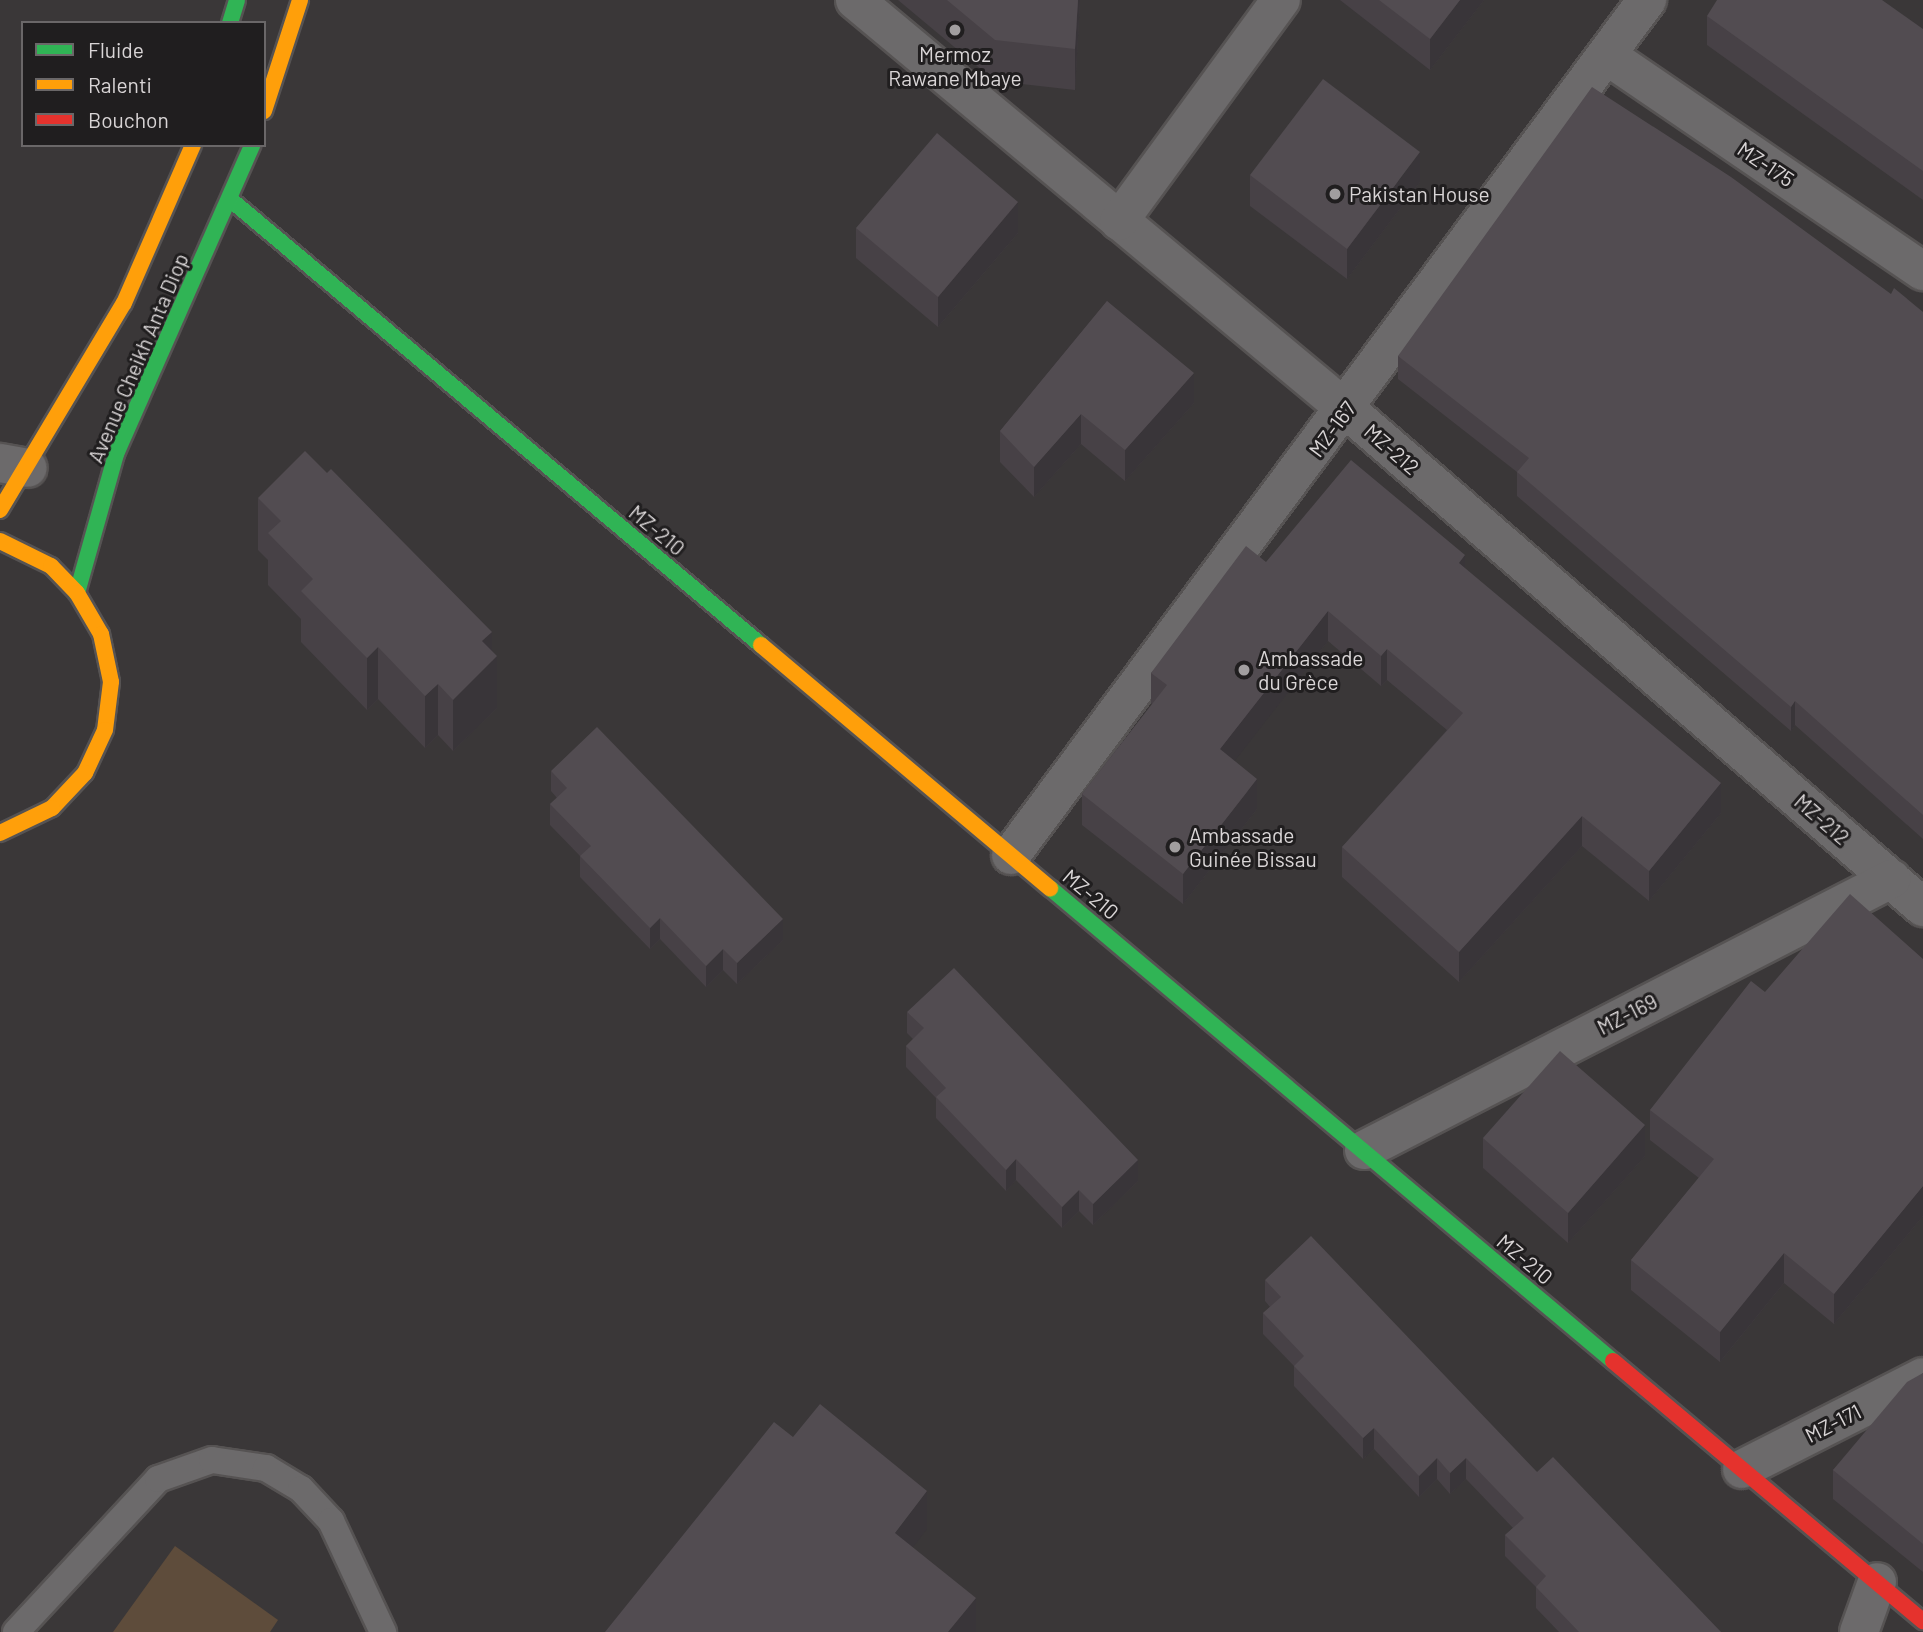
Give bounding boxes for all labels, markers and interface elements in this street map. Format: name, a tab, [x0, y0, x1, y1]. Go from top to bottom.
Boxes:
legend	[21, 21, 266, 147]
marker: Mermoz Rawane Mbaye	[947, 22, 963, 38]
text: Fluide	[88, 37, 144, 62]
place label: Mermoz Rawane Mbaye	[888, 41, 1022, 91]
text: Ralenti	[88, 72, 152, 97]
text: Bouchon	[88, 107, 169, 132]
street label: MZ-175	[1733, 136, 1799, 192]
place label: Pakistan House	[1349, 181, 1490, 207]
marker: Pakistan House	[1327, 186, 1343, 202]
street label: Avenue Cheikh Anta Diop	[82, 249, 194, 467]
street label: MZ-167	[1303, 396, 1361, 462]
street label: MZ-212	[1359, 418, 1425, 480]
street label: MZ-210	[624, 499, 690, 561]
place label: Ambassade du Grèce	[1258, 645, 1364, 695]
marker: Ambassade du Grèce	[1236, 662, 1252, 678]
street label: MZ-212	[1789, 788, 1855, 850]
place label: Ambassade Guinée Bissau	[1189, 822, 1317, 872]
marker: Ambassade Guinée Bissau	[1167, 839, 1183, 855]
street label: MZ-210	[1058, 863, 1124, 925]
street label: MZ-169	[1593, 988, 1661, 1040]
street label: MZ-210	[1492, 1228, 1558, 1290]
street label: MZ-171	[1801, 1398, 1865, 1448]

